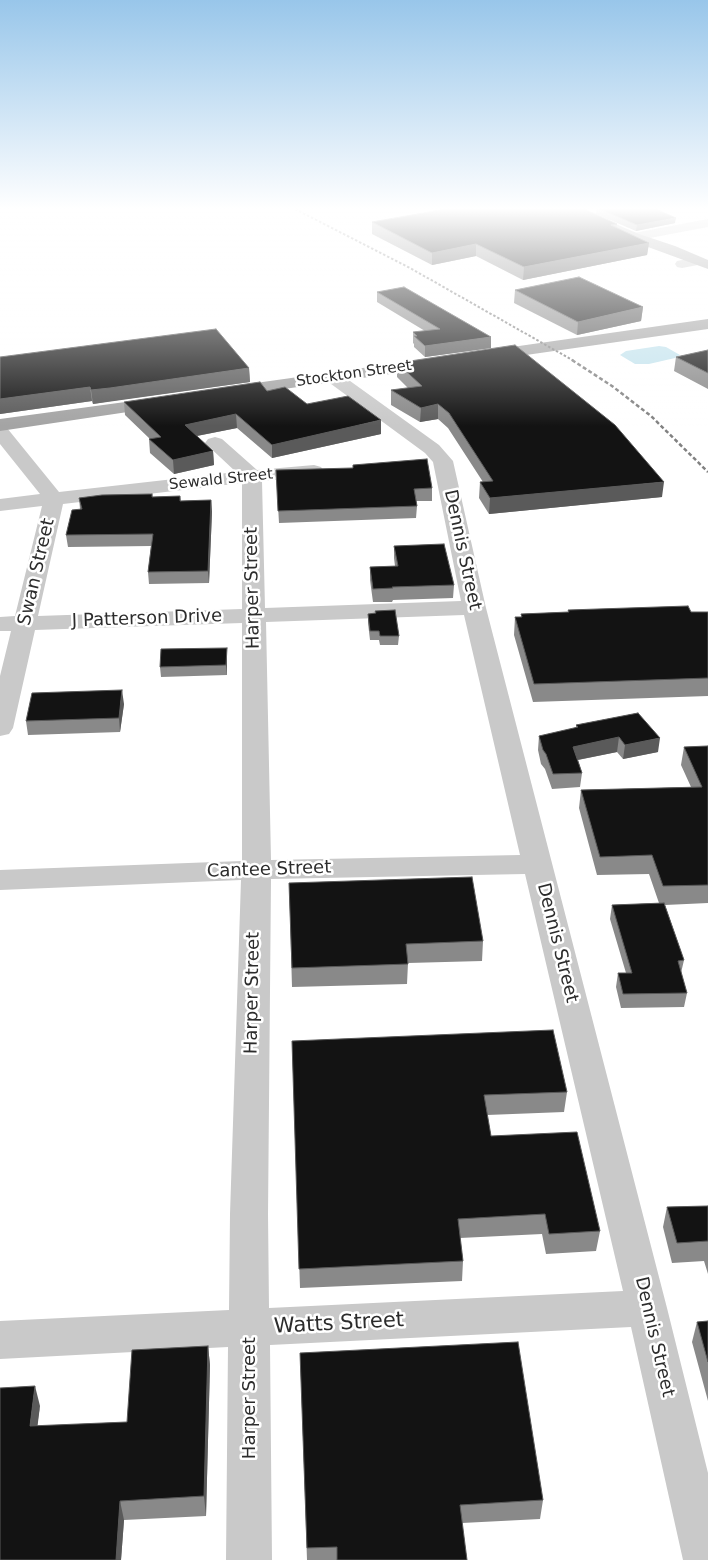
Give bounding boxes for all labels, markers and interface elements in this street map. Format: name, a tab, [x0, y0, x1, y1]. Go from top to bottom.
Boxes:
street label: Stockton Street	[295, 357, 413, 391]
street label: Sewald Street	[168, 466, 274, 494]
street label: Dennis Street	[439, 488, 485, 612]
street label: Swan Street	[14, 516, 60, 628]
street label: Harper Street	[241, 527, 265, 649]
street label: J Patterson Drive	[72, 606, 222, 632]
street label: Cantee Street	[206, 857, 332, 883]
street label: Dennis Street	[532, 881, 582, 1005]
street label: Harper Street	[241, 932, 265, 1054]
street label: Dennis Street	[630, 1275, 678, 1399]
street label: Watts Street	[273, 1308, 405, 1340]
street label: Harper Street	[239, 1337, 261, 1459]

